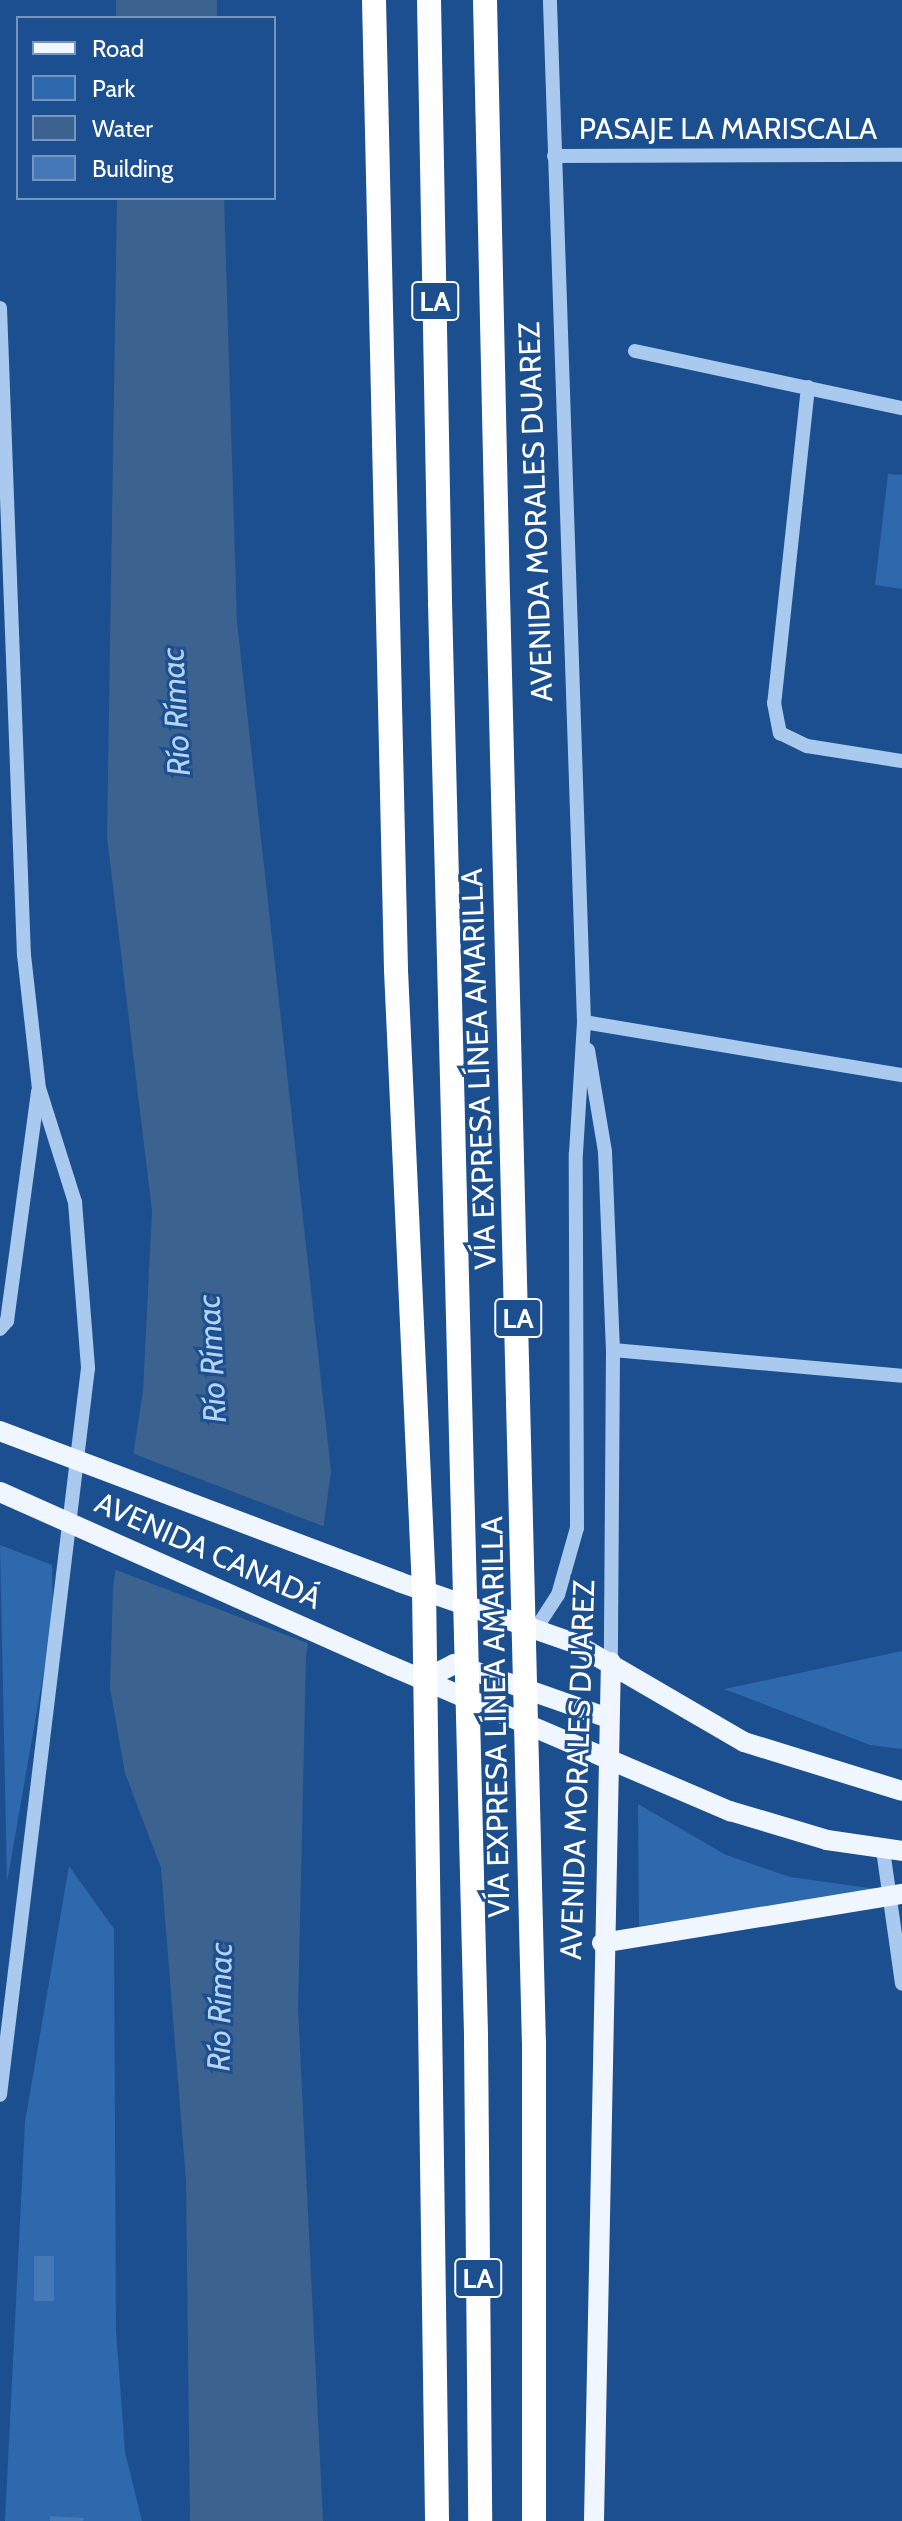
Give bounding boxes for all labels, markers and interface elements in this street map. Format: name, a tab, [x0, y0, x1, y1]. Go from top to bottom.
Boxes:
legend	[16, 16, 276, 200]
text: Road	[92, 34, 144, 63]
text: Park	[92, 74, 135, 103]
street label: PASAJE LA MARISCALA	[579, 111, 877, 147]
text: Water	[92, 114, 153, 143]
text: Building	[92, 154, 173, 183]
road number: LA	[411, 277, 459, 325]
street label: AVENIDA MORALES DUAREZ	[511, 322, 561, 702]
water label: Río Rímac	[153, 647, 199, 777]
street label: VÍA EXPRESA LÍNEA AMARILLA	[454, 868, 504, 1270]
water label: Río Rímac	[189, 1294, 235, 1424]
road number: LA	[494, 1294, 542, 1342]
street label: AVENIDA CANADÁ	[89, 1485, 327, 1617]
street label: VÍA EXPRESA LÍNEA AMARILLA	[474, 1516, 518, 1918]
street label: AVENIDA MORALES DUAREZ	[553, 1580, 603, 1960]
water label: Río Rímac	[200, 1942, 240, 2072]
road number: LA	[454, 2254, 502, 2302]

